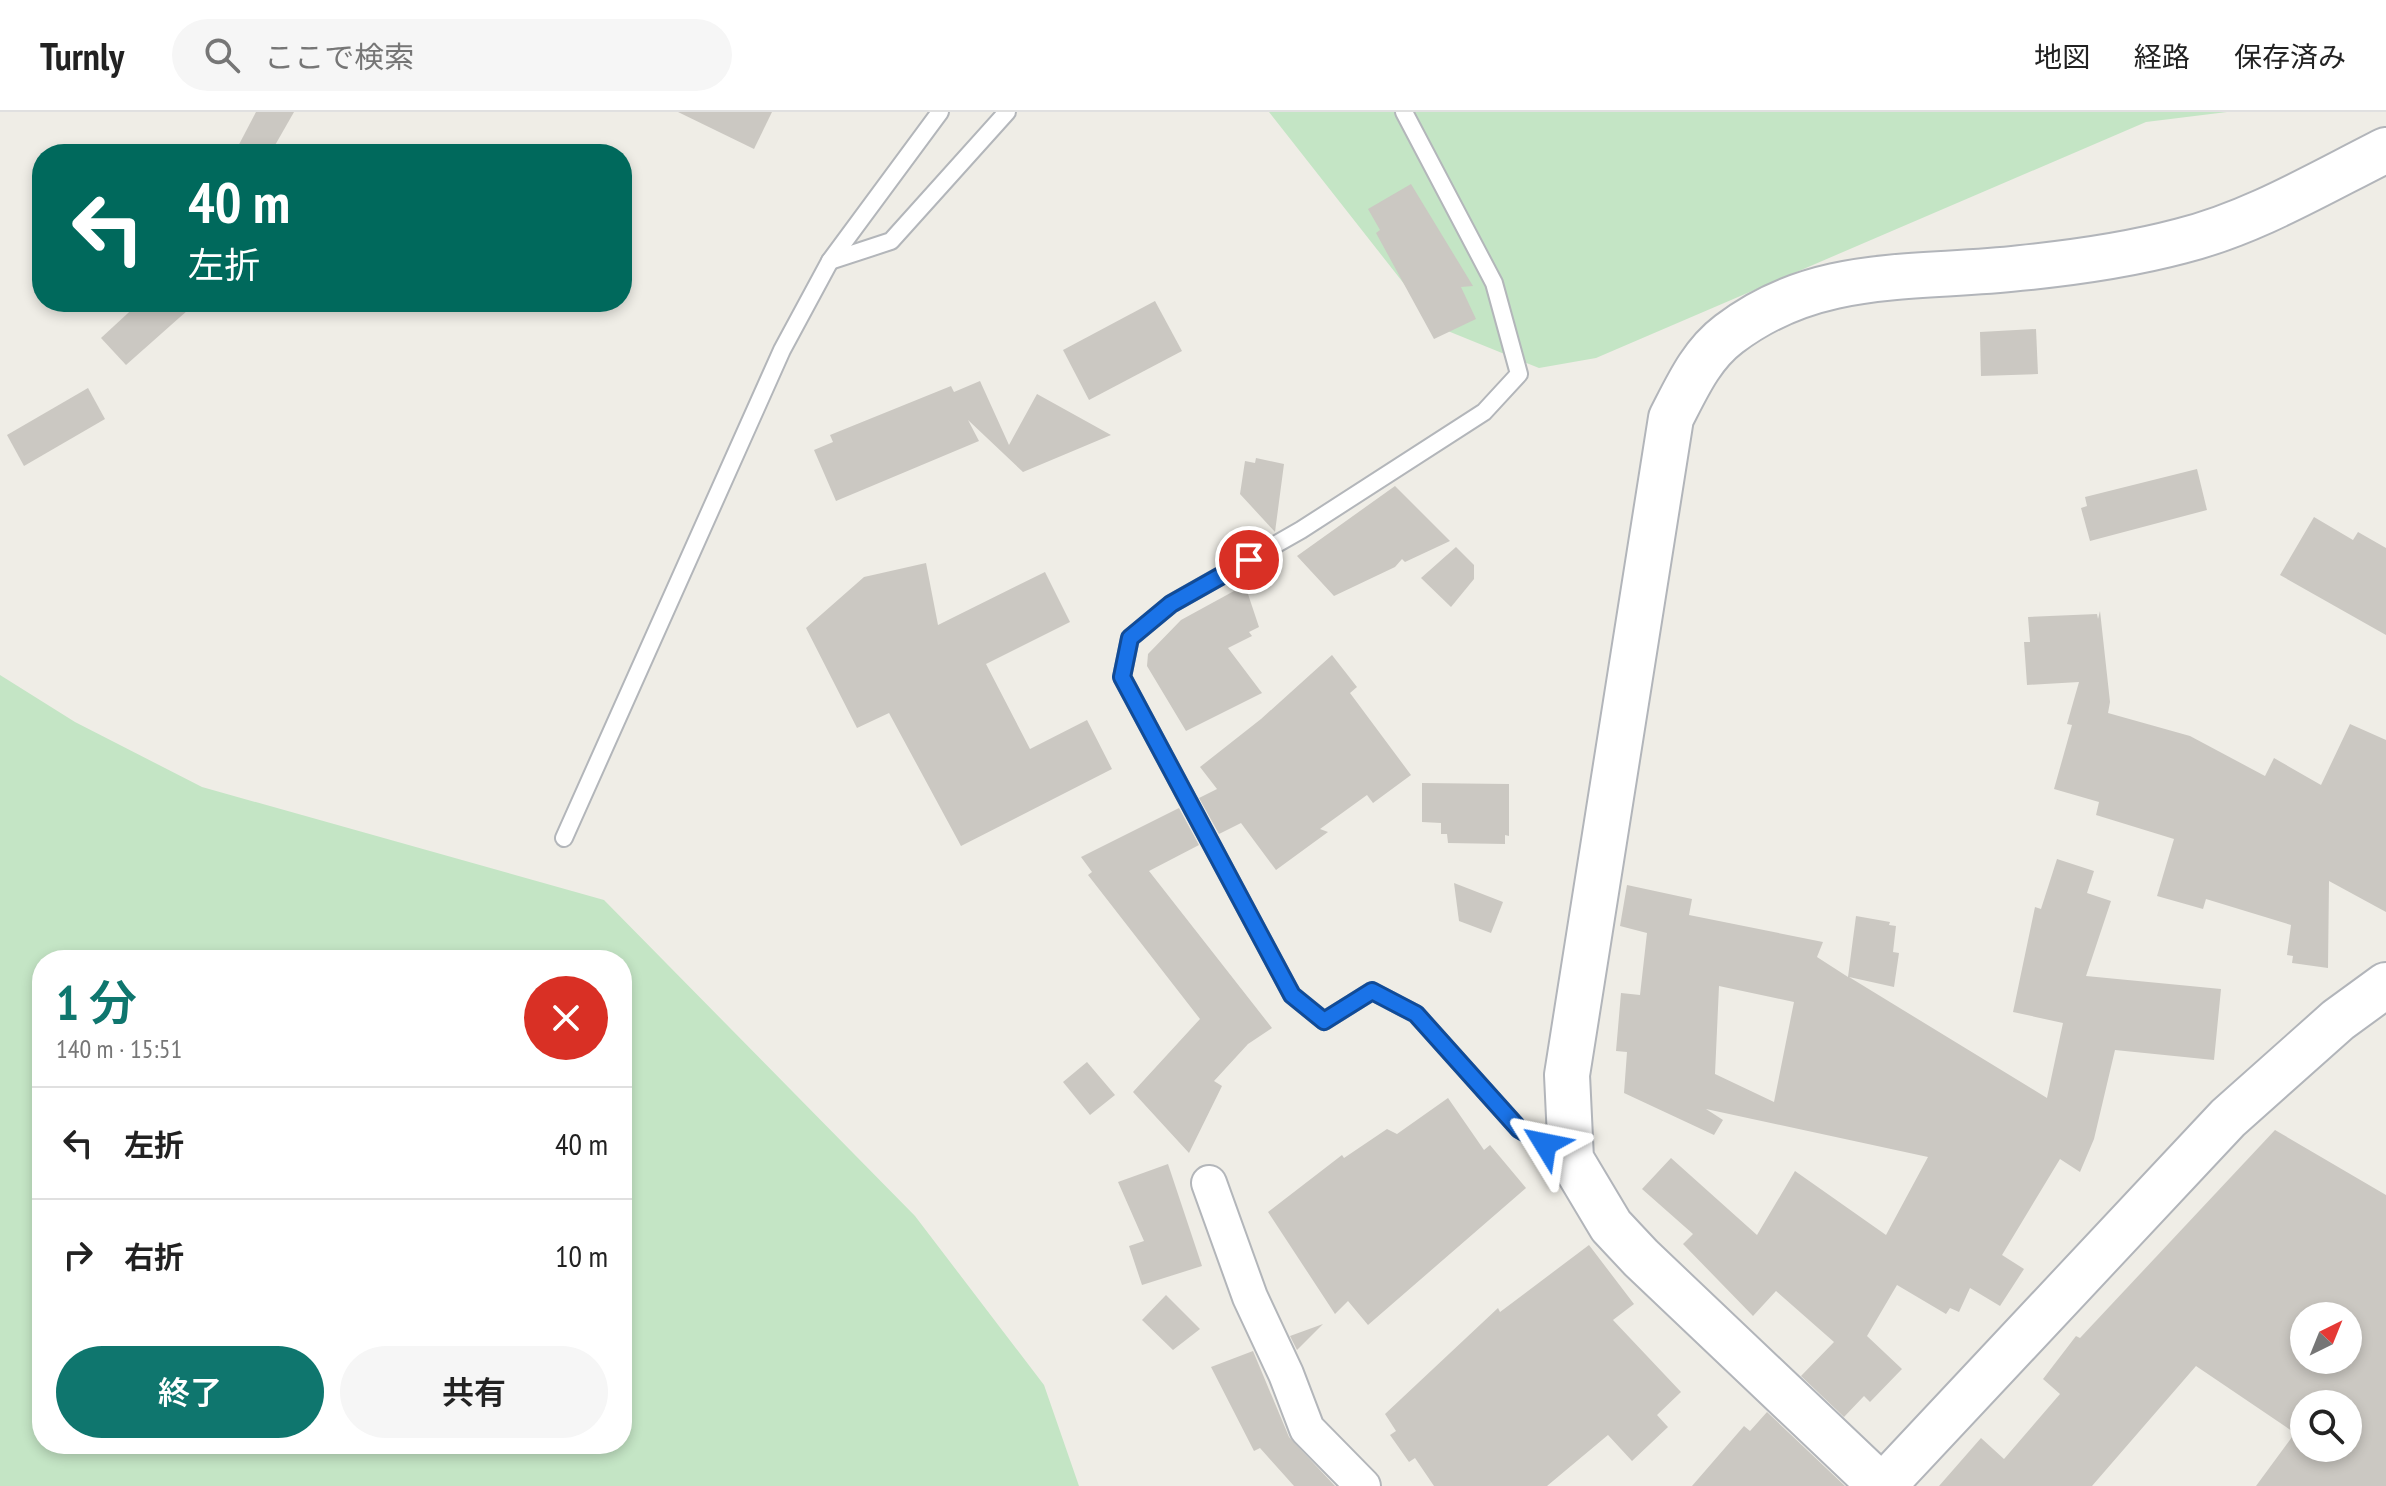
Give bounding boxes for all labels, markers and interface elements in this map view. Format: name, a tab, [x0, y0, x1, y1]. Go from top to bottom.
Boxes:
search box	[172, 19, 732, 91]
text: Turnly	[40, 31, 124, 80]
icon: search	[200, 33, 244, 77]
text: ここで検索	[264, 37, 414, 76]
text: 地図	[2034, 38, 2090, 75]
text: 経路	[2134, 38, 2190, 75]
text: 保存済み	[2234, 38, 2346, 75]
text: 40 m	[188, 166, 290, 238]
icon: left	[56, 176, 160, 280]
text: 左折	[188, 241, 260, 288]
pin	[1215, 526, 1283, 594]
icon: arrive	[1227, 538, 1271, 582]
text: 1 分	[56, 971, 137, 1033]
button: close	[524, 976, 608, 1060]
text: 140 m · 15:51	[56, 1032, 182, 1065]
position arrow	[1503, 1102, 1587, 1186]
icon: left	[56, 1121, 100, 1165]
text: 40 m	[555, 1124, 608, 1163]
text: 左折	[124, 1125, 184, 1164]
icon: right	[56, 1233, 100, 1277]
text: 10 m	[555, 1236, 608, 1275]
text: 右折	[124, 1237, 184, 1276]
north arrow	[2290, 1302, 2362, 1374]
map controls	[2290, 1302, 2362, 1462]
button: 終了	[56, 1346, 324, 1438]
button: 共有	[340, 1346, 608, 1438]
button: search	[2290, 1390, 2362, 1462]

